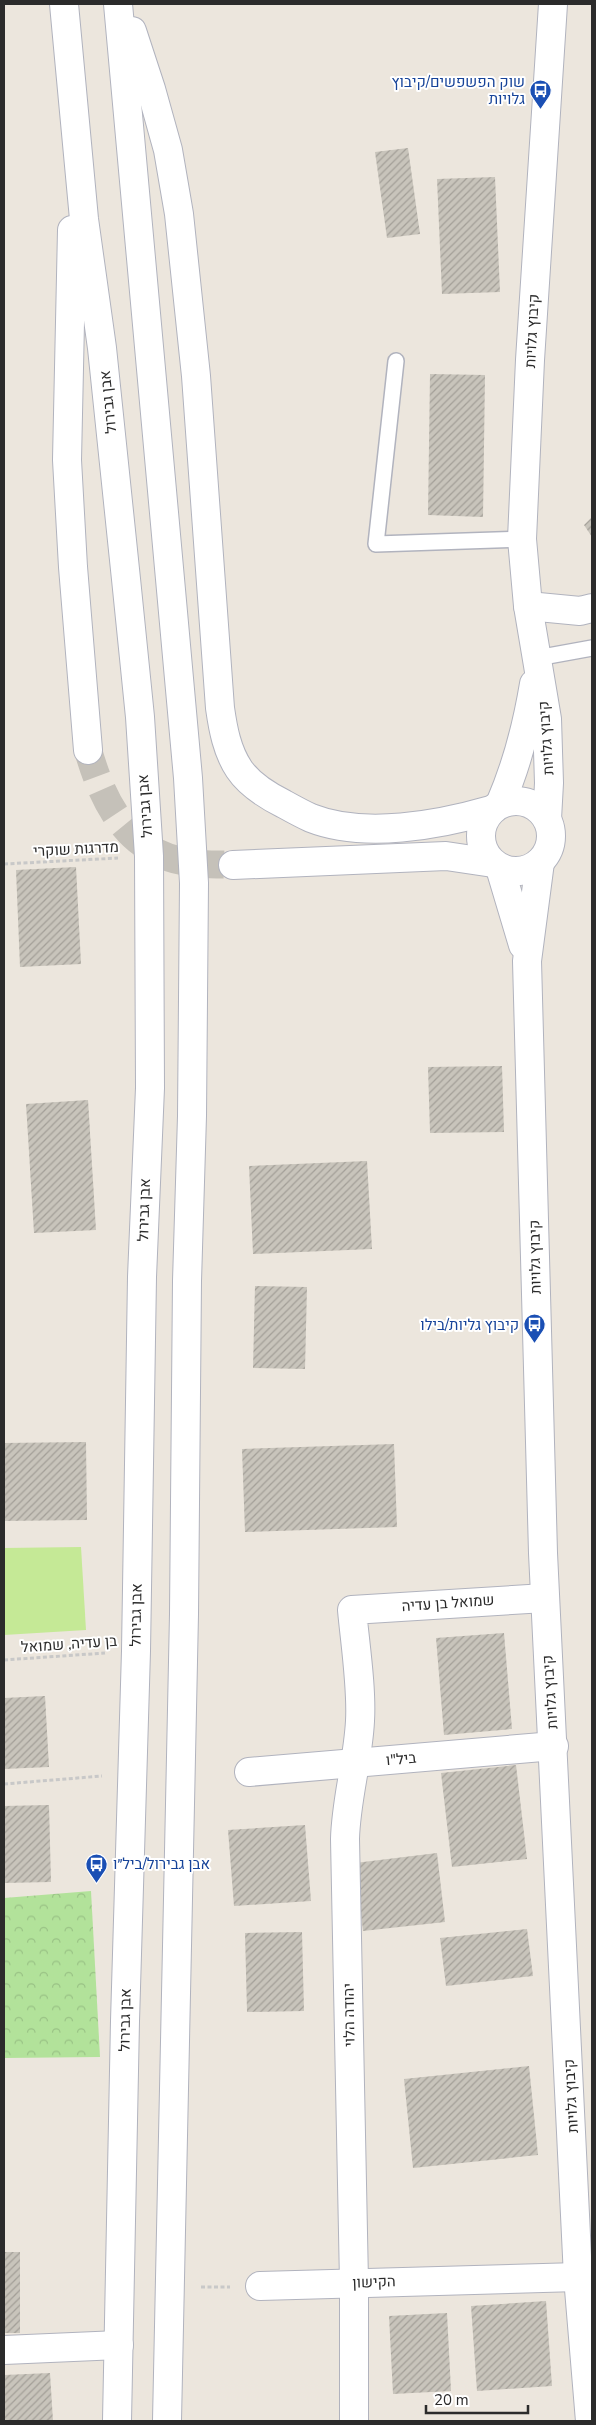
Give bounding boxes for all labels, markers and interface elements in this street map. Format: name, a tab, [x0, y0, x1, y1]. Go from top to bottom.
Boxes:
place label: שוק הפשפשים/קיבוץ גלויות	[392, 72, 525, 109]
bus stop icon: שוק הפשפשים/קיבוץ גלויות	[529, 79, 553, 110]
street label: קיבוץ גלויות	[520, 293, 544, 369]
street label: אבן גבירול	[95, 369, 121, 435]
street label: קיבוץ גלויות	[533, 700, 559, 776]
street label: אבן גבירול	[133, 774, 157, 838]
street label: מדרגות שוקרי	[33, 837, 119, 861]
street label: אבן גבירול	[133, 1178, 155, 1242]
street label: קיבוץ גלויות	[524, 1220, 546, 1294]
bus stop icon: קיבוץ גליות/בילו	[523, 1313, 547, 1344]
place label: קיבוץ גליות/בילו	[420, 1315, 519, 1335]
street label: אבן גבירול	[125, 1583, 147, 1647]
street label: שמואל בן עדיה	[401, 1590, 495, 1616]
street label: בן עדיה, שמואל	[20, 1631, 118, 1657]
street label: קיבוץ גלויות	[537, 1654, 563, 1730]
street label: ביל"ו	[385, 1748, 417, 1770]
bus stop icon: אבן גבירול/ביל״ו	[85, 1852, 109, 1883]
place label: אבן גבירול/ביל״ו	[113, 1854, 210, 1874]
street label: יהודה הלוי	[338, 1983, 360, 2047]
street label: אבן גבירול	[114, 1988, 136, 2052]
street label: קיבוץ גלויות	[559, 2058, 583, 2134]
street label: הקישון	[352, 2271, 396, 2293]
scale bar	[426, 2382, 528, 2414]
text: 20 m	[434, 2390, 469, 2410]

